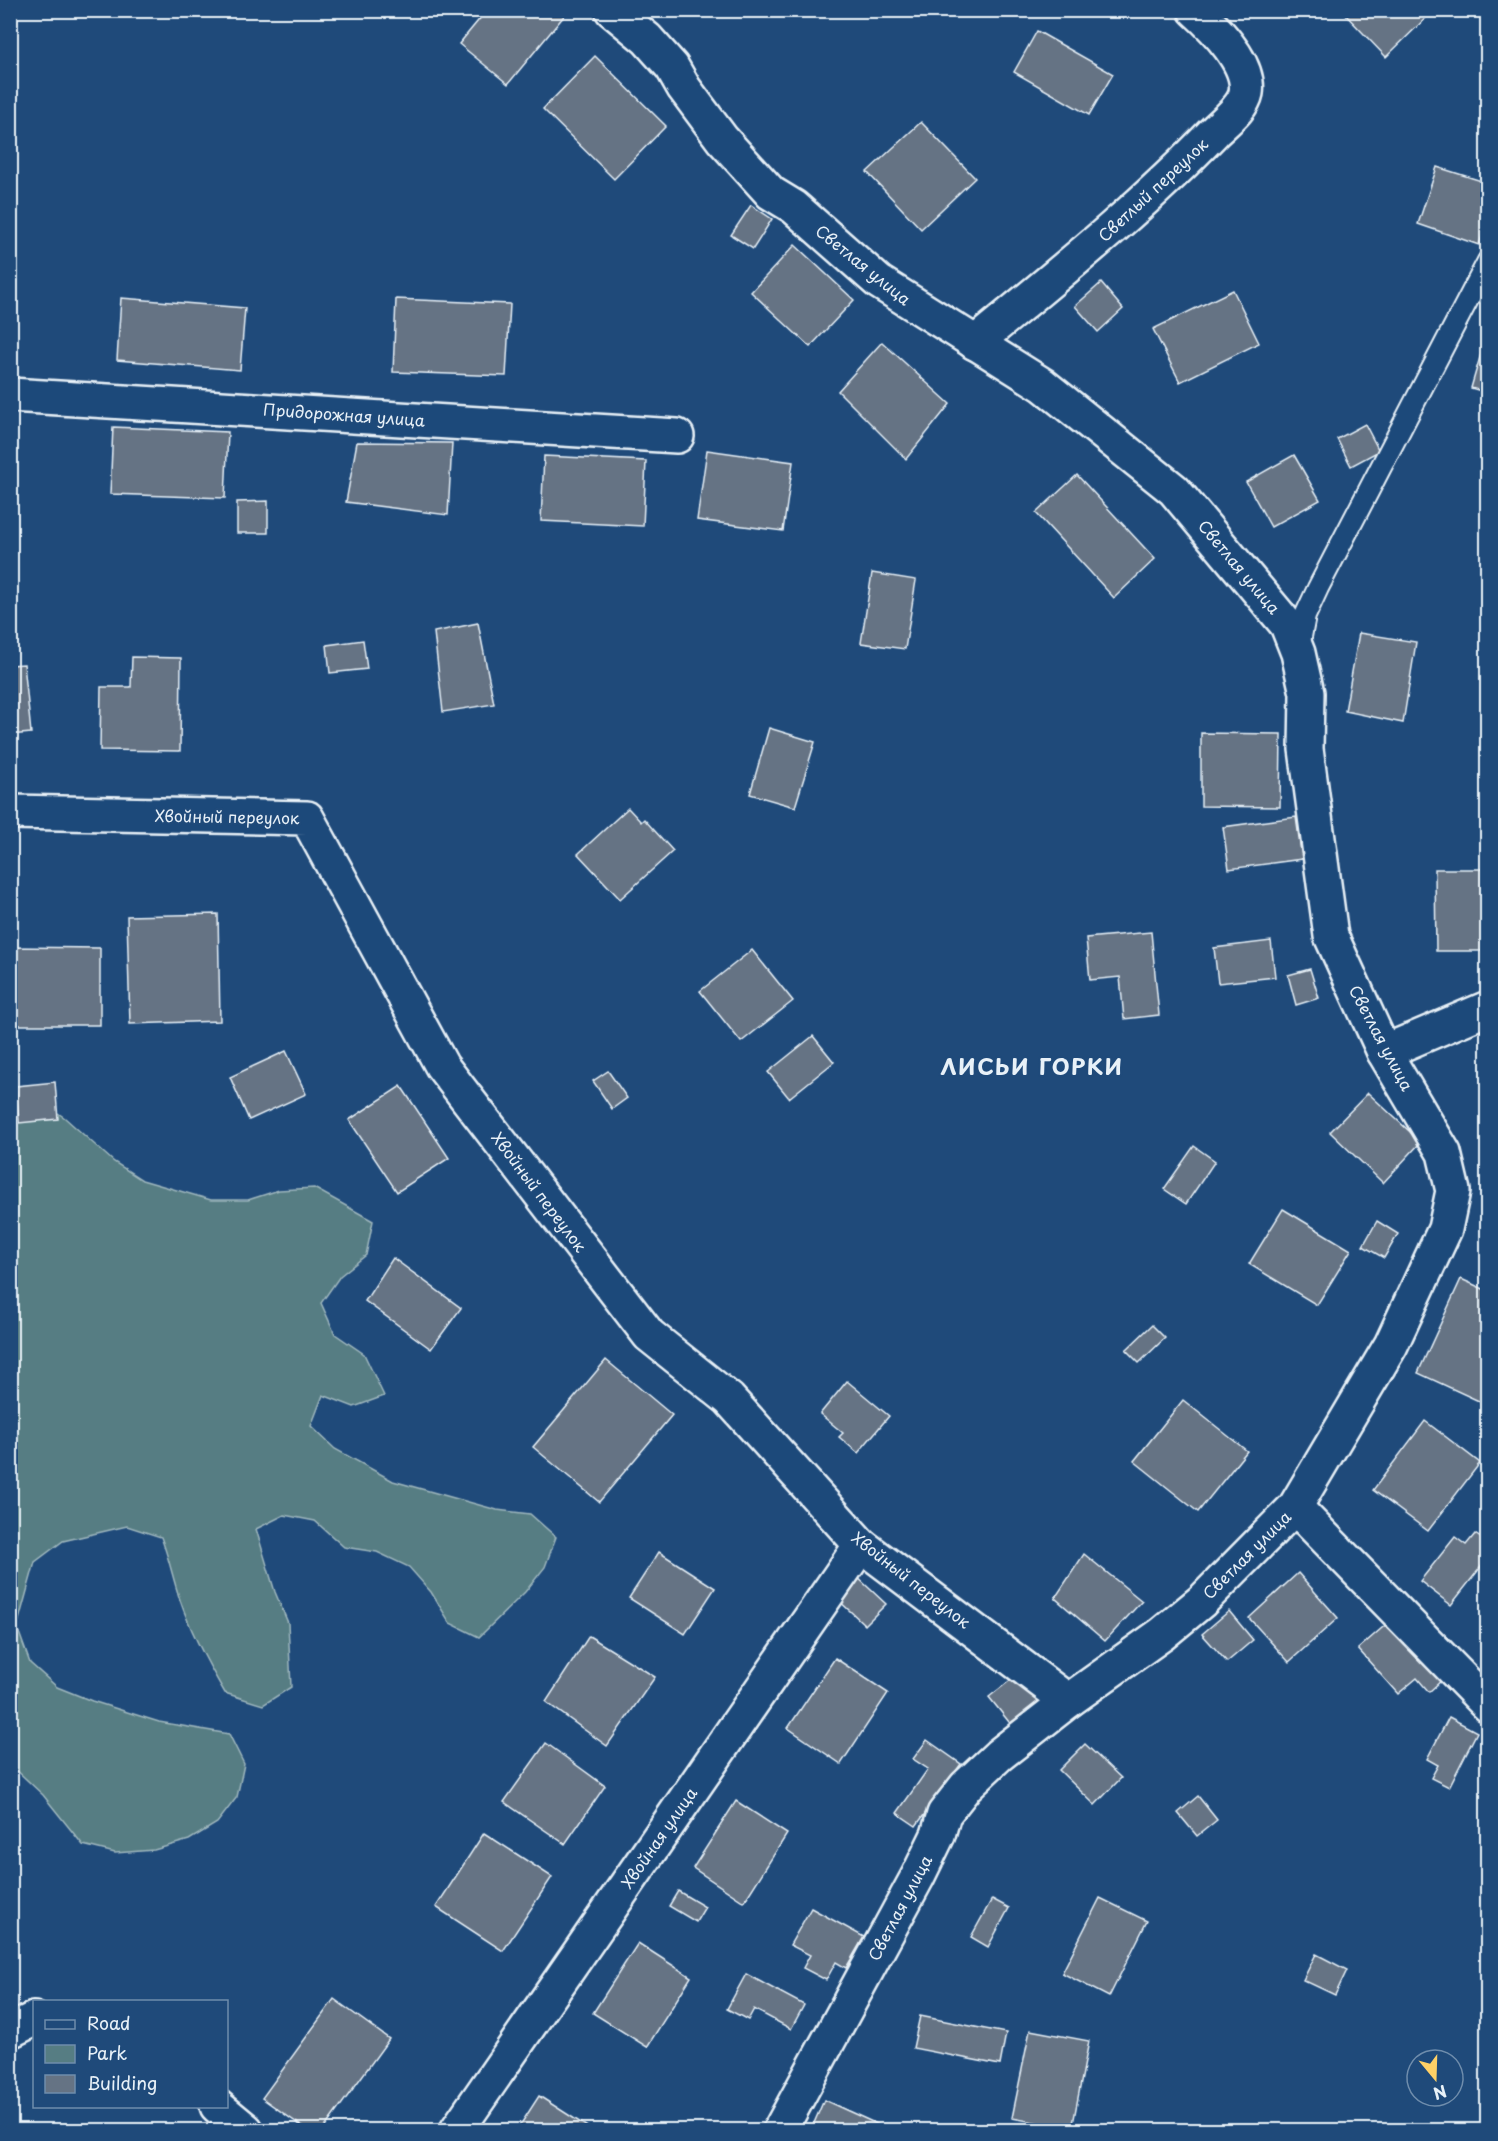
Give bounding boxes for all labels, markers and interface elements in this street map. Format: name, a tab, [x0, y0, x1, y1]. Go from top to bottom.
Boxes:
street label: Светлый переулок	[1092, 131, 1213, 247]
street label: Светлая улица	[811, 218, 916, 310]
street label: Придорожная улица	[262, 396, 426, 432]
street label: Светлая улица	[1193, 514, 1286, 619]
street label: Хвойный переулок	[154, 803, 300, 829]
street label: Светлая улица	[1344, 980, 1420, 1095]
district label: ЛИСЬИ ГОРКИ	[940, 1049, 1124, 1082]
street label: Хвойный переулок	[487, 1126, 593, 1257]
street label: Светлая улица	[1197, 1505, 1296, 1604]
street label: Хвойный переулок	[847, 1525, 976, 1634]
street label: Хвойная улица	[614, 1782, 702, 1893]
street label: Светлая улица	[861, 1850, 937, 1965]
legend	[33, 2000, 228, 2108]
text: Road	[87, 2009, 131, 2036]
text: Park	[87, 2039, 127, 2066]
north arrow	[1405, 2048, 1465, 2108]
text: Building	[87, 2069, 157, 2096]
text: N	[1430, 2080, 1450, 2107]

